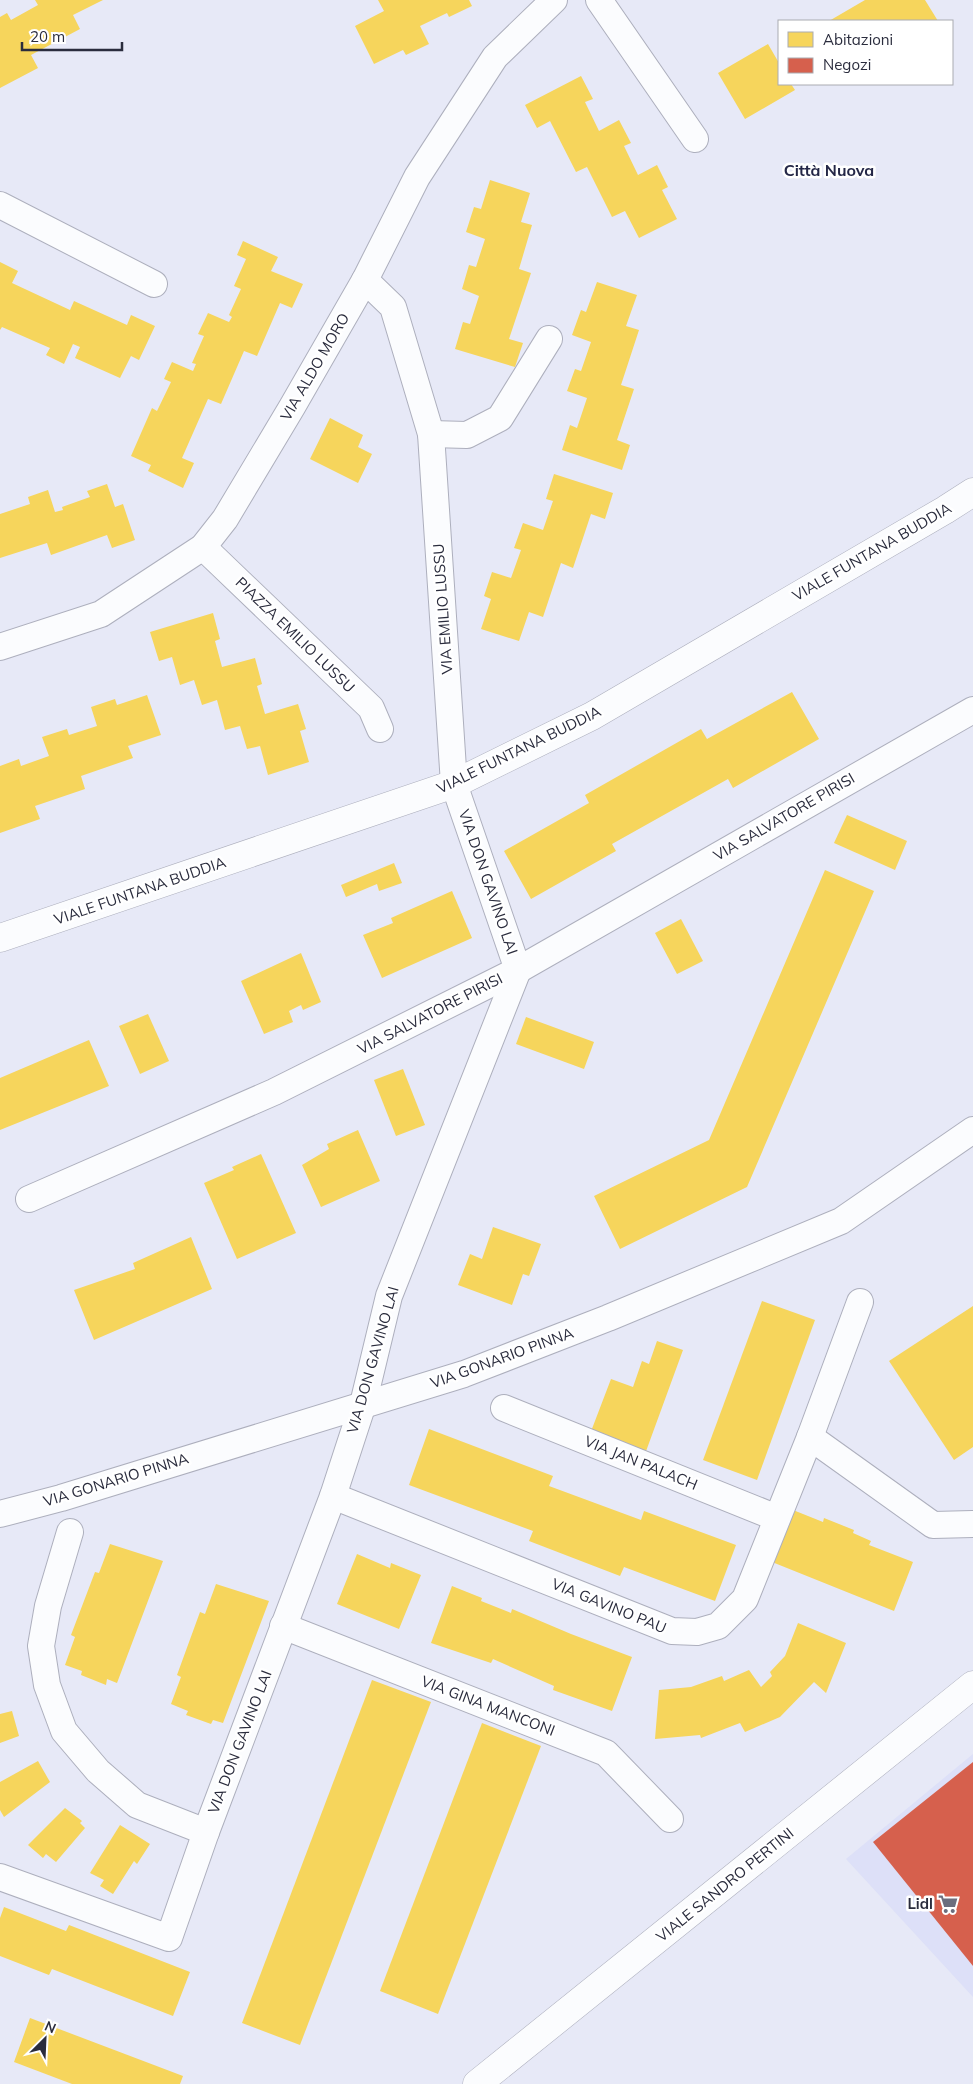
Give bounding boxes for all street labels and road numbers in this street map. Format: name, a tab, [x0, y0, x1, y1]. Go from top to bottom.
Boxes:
street label: VIA ALDO MORO	[276, 309, 353, 424]
street label: VIALE FUNTANA BUDDIA	[789, 498, 955, 605]
street label: VIA EMILIO LUSSU	[428, 543, 457, 675]
street label: PIAZZA EMILIO LUSSU	[232, 573, 359, 697]
street label: VIALE FUNTANA BUDDIA	[434, 701, 604, 798]
street label: VIA SALVATORE PIRISI	[710, 768, 858, 865]
street label: VIA DON GAVINO LAI	[455, 807, 522, 957]
street label: VIALE FUNTANA BUDDIA	[51, 852, 228, 929]
street label: VIA SALVATORE PIRISI	[354, 969, 505, 1058]
street label: VIA DON GAVINO LAI	[342, 1284, 403, 1436]
street label: VIA GONARIO PINNA	[428, 1323, 576, 1392]
street label: VIA JAN PALACH	[582, 1431, 701, 1494]
street label: VIA GONARIO PINNA	[41, 1448, 191, 1511]
street label: VIA GAVINO PAU	[549, 1574, 669, 1637]
street label: VIA DON GAVINO LAI	[203, 1667, 276, 1816]
street label: VIA GINA MANCONI	[418, 1671, 558, 1740]
street label: VIALE SANDRO PERTINI	[652, 1823, 797, 1946]

